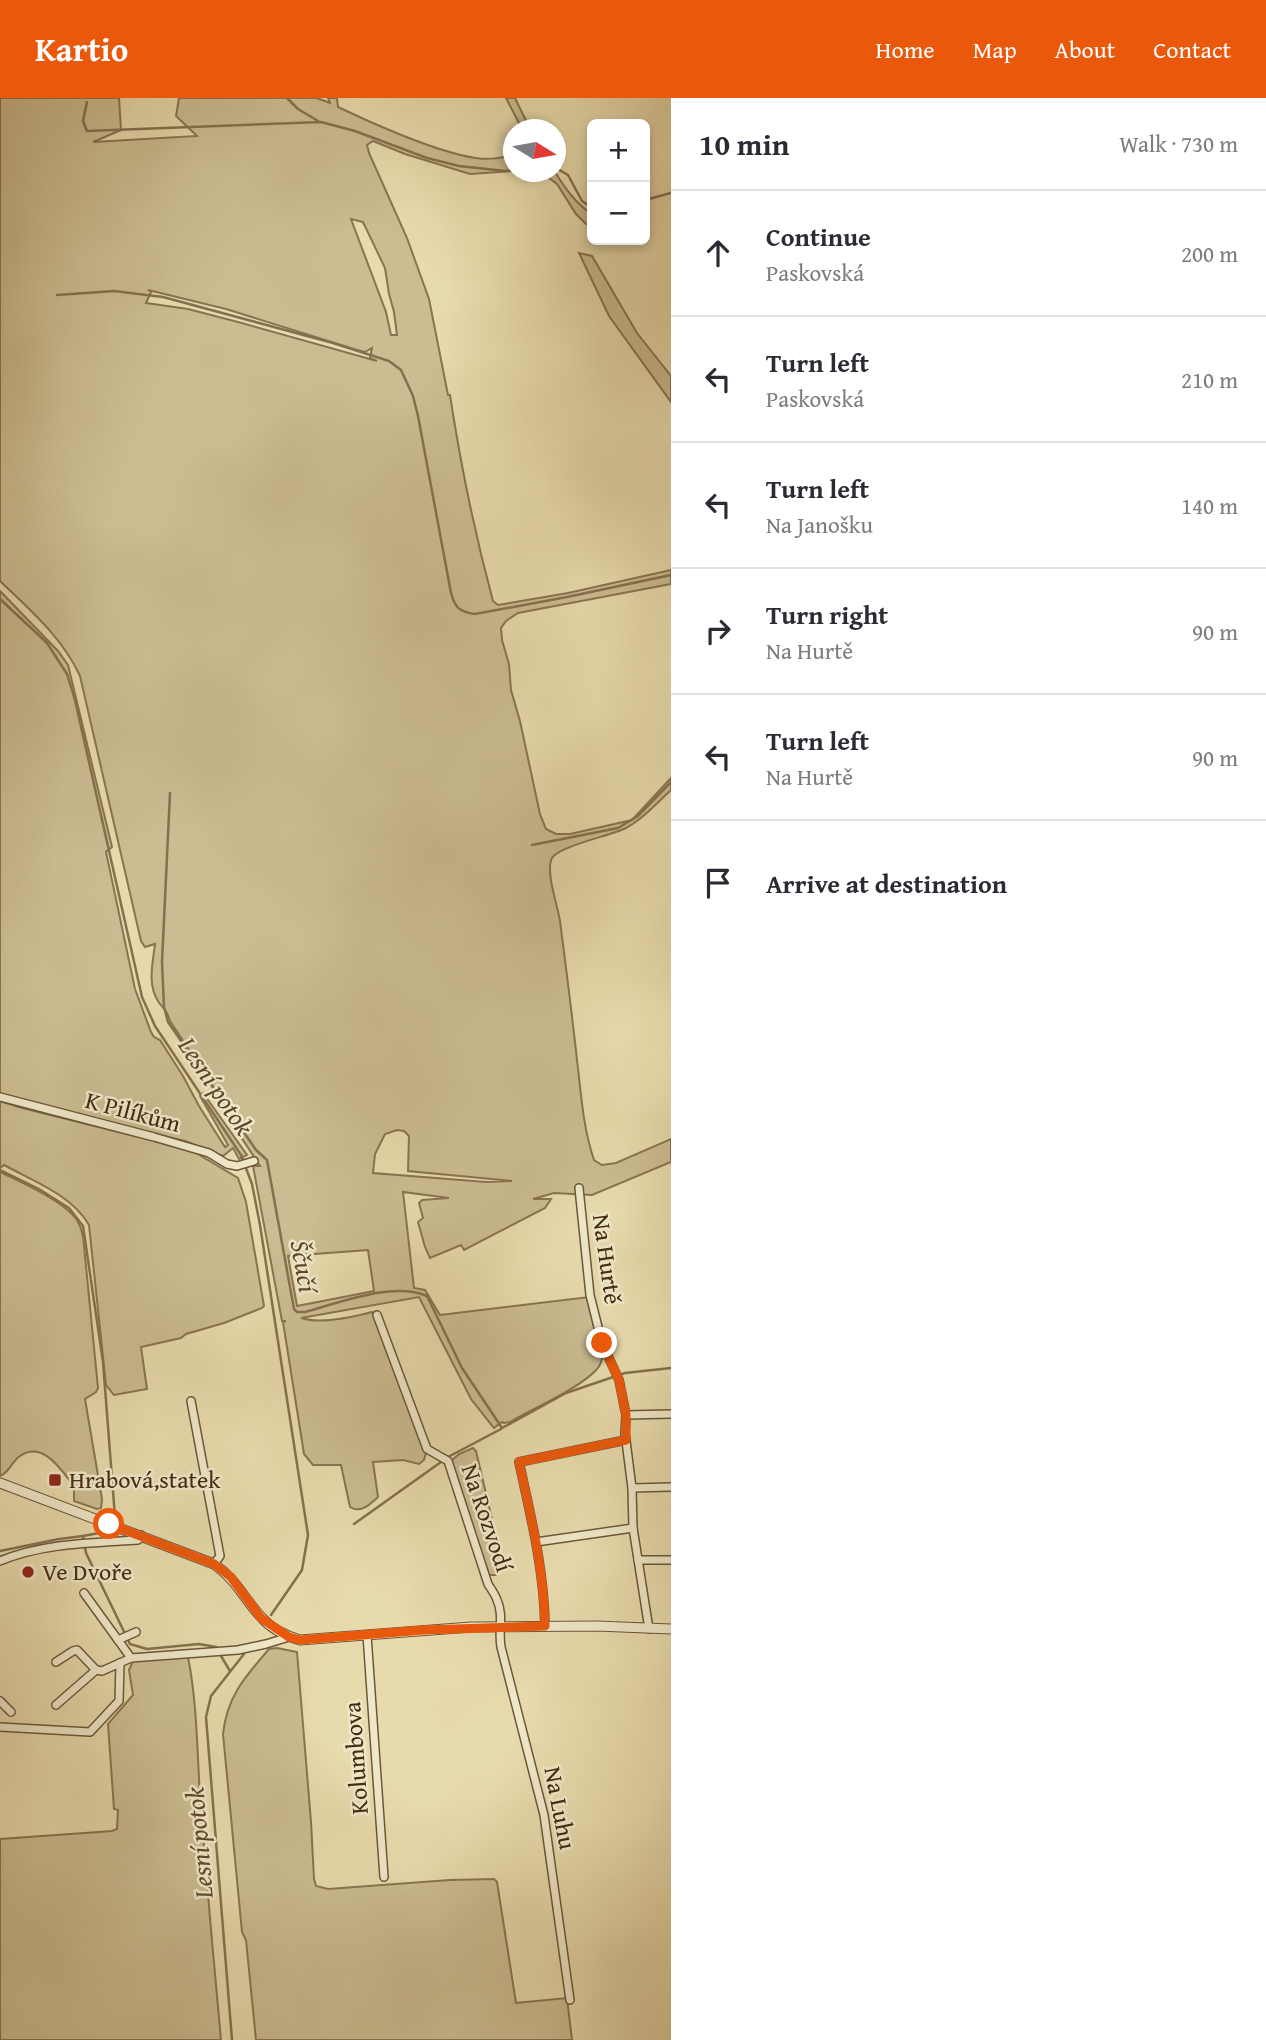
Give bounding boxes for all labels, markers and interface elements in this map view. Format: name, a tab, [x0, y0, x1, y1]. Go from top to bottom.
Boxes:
text: Kartio	[35, 25, 128, 73]
text: Home	[876, 32, 935, 67]
text: Map	[973, 32, 1017, 67]
text: About	[1055, 32, 1115, 67]
text: Contact	[1153, 32, 1231, 67]
north arrow	[503, 119, 566, 182]
map controls	[587, 119, 650, 245]
button: +	[587, 119, 650, 182]
text: 10 min	[699, 122, 789, 166]
text: Walk · 730 m	[1119, 127, 1238, 160]
button: −	[587, 182, 650, 245]
text: Continue	[766, 217, 871, 256]
icon: ahead	[699, 234, 737, 272]
text: 200 m	[1181, 237, 1238, 270]
text: Paskovská	[766, 256, 864, 289]
text: Turn left	[766, 343, 869, 382]
icon: left	[699, 360, 737, 398]
text: 210 m	[1181, 363, 1238, 396]
text: Paskovská	[766, 382, 864, 415]
text: Turn left	[766, 469, 869, 508]
icon: left	[699, 486, 737, 524]
text: 140 m	[1181, 489, 1238, 522]
text: Na Janošku	[766, 508, 873, 541]
text: Turn right	[766, 595, 888, 634]
icon: right	[699, 612, 737, 650]
text: 90 m	[1192, 615, 1238, 648]
text: Na Hurtě	[766, 634, 853, 667]
text: Turn left	[766, 721, 869, 760]
icon: left	[699, 738, 737, 776]
text: 90 m	[1192, 741, 1238, 774]
text: Na Hurtě	[766, 760, 853, 793]
icon: arrive	[699, 864, 737, 902]
text: Arrive at destination	[766, 864, 1007, 903]
water label: Lesní potok	[168, 1028, 264, 1143]
street label: K Pilíkům	[82, 1082, 185, 1141]
street label: Na Hurtě	[584, 1212, 631, 1306]
water label: Ščučí	[281, 1237, 329, 1297]
route end	[586, 1327, 617, 1358]
street label: Na Rozvodí	[453, 1459, 523, 1578]
place label: Hrabová,statek	[69, 1462, 221, 1497]
marker: Hrabová,statek	[47, 1472, 63, 1488]
route start	[93, 1508, 124, 1539]
place label: Ve Dvoře	[42, 1554, 132, 1589]
marker: Ve Dvoře	[20, 1564, 36, 1580]
street label: Kolumbova	[334, 1700, 377, 1816]
street label: Na Luhu	[535, 1764, 586, 1852]
water label: Lesní potok	[174, 1786, 223, 1901]

